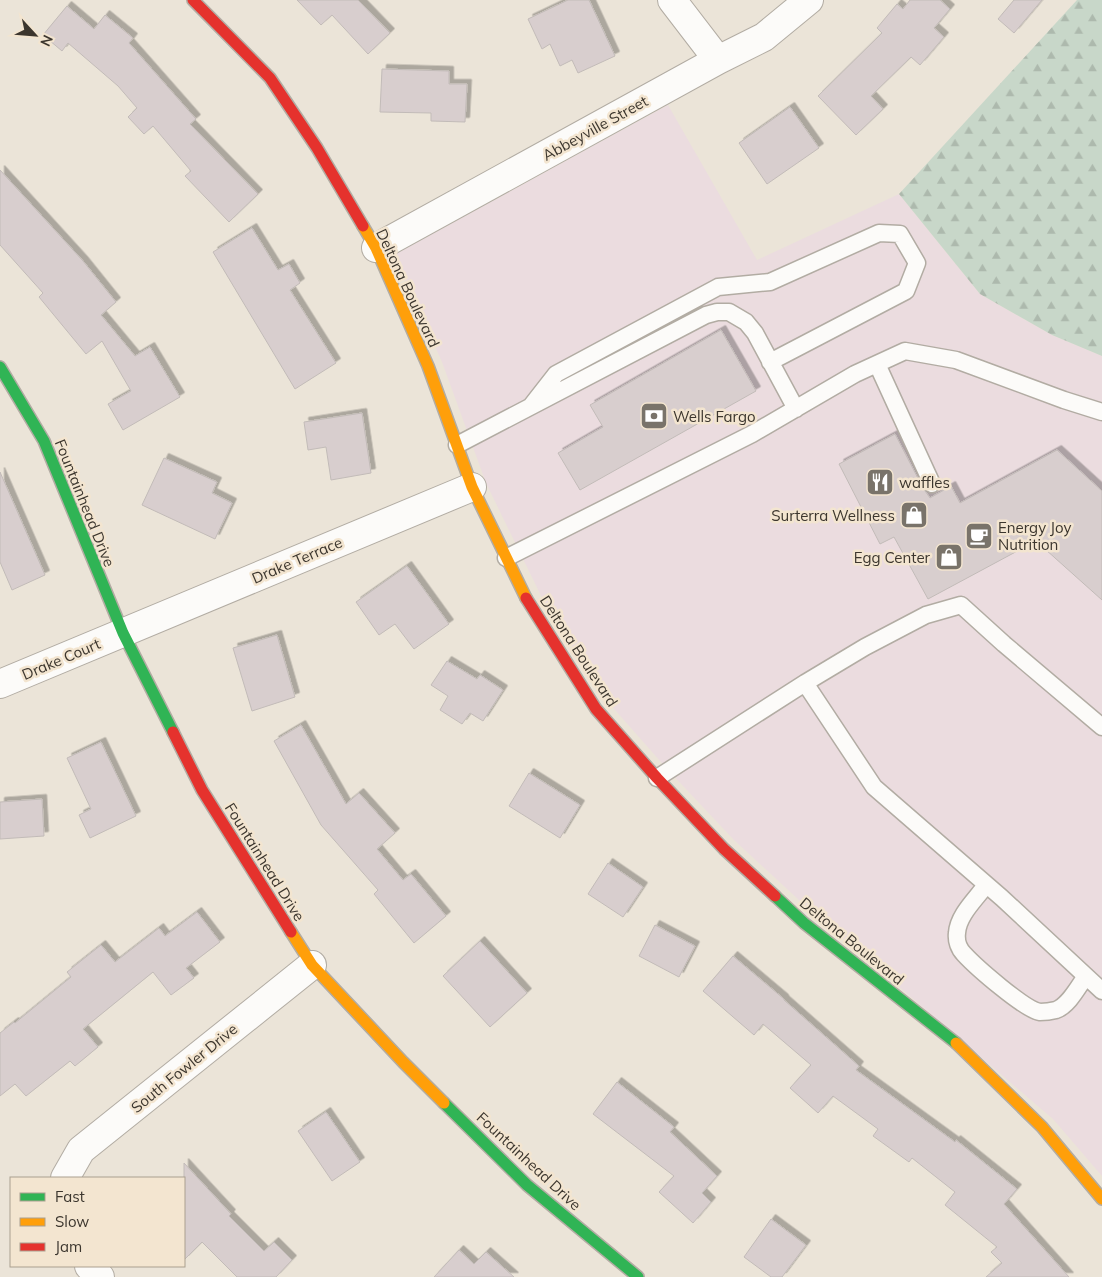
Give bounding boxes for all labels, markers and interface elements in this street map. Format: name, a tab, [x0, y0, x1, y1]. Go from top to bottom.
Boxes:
north arrow	[10, 10, 60, 60]
text: N	[36, 32, 57, 49]
street label: Abbeyville Street	[539, 91, 651, 165]
street label: Deltona Boulevard	[372, 226, 444, 350]
bank icon: Wells Fargo	[639, 401, 669, 431]
place label: Wells Fargo	[673, 407, 756, 426]
street label: Fountainhead Drive	[51, 436, 119, 570]
restaurant icon: waffles	[865, 467, 895, 497]
place label: waffles	[899, 473, 950, 492]
shop icon: Surterra Wellness	[899, 500, 929, 530]
place label: Surterra Wellness	[771, 506, 895, 525]
place label: Energy Joy Nutrition	[998, 518, 1071, 554]
cafe icon: Energy Joy Nutrition	[964, 521, 994, 551]
street label: Drake Terrace	[249, 532, 345, 588]
shop icon: Egg Center	[934, 542, 964, 572]
place label: Egg Center	[854, 548, 931, 567]
street label: Deltona Boulevard	[536, 592, 622, 710]
street label: Drake Court	[19, 634, 103, 684]
street label: Fountainhead Drive	[221, 799, 309, 925]
street label: Deltona Boulevard	[796, 893, 908, 989]
street label: South Fowler Drive	[127, 1019, 241, 1117]
street label: Fountainhead Drive	[473, 1108, 585, 1214]
legend	[10, 1177, 185, 1267]
text: Fast	[55, 1187, 85, 1206]
text: Slow	[55, 1212, 89, 1231]
text: Jam	[55, 1237, 82, 1256]

